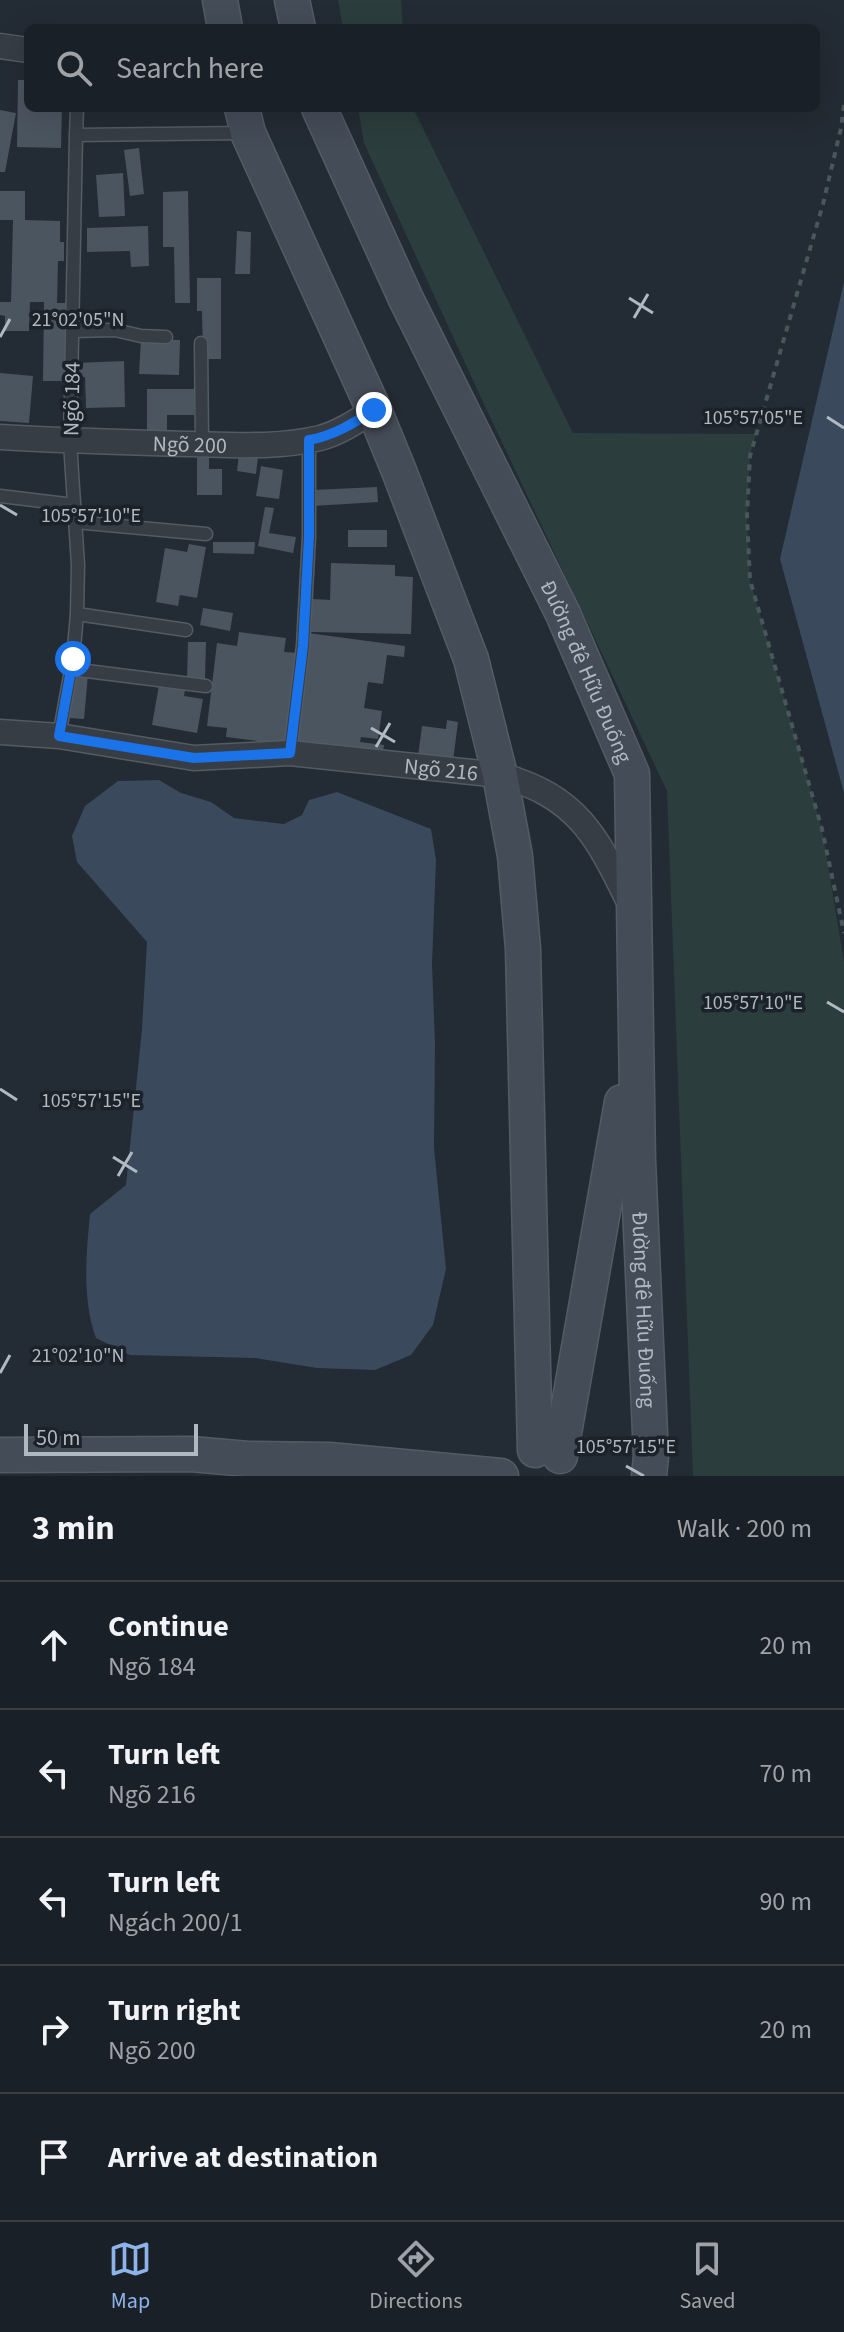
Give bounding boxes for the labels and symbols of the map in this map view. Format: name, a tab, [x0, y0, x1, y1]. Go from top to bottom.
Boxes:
text: 21°02'05"N	[32, 306, 124, 334]
street label: Ngõ 184	[55, 362, 89, 436]
route end	[356, 392, 392, 428]
text: 105°57'05"E	[703, 404, 803, 432]
street label: Ngõ 200	[152, 428, 227, 462]
text: 105°57'10"E	[41, 502, 141, 530]
street label: Đường đê Hữu Đuống	[532, 575, 640, 768]
route start	[55, 641, 91, 677]
street label: Ngõ 216	[402, 750, 480, 790]
text: 105°57'10"E	[703, 989, 803, 1017]
text: 105°57'15"E	[41, 1087, 141, 1115]
street label: Đường đê Hữu Đuống	[623, 1211, 664, 1409]
text: 21°02'10"N	[32, 1342, 124, 1370]
scale bar	[24, 1420, 198, 1456]
text: 105°57'15"E	[576, 1433, 676, 1461]

